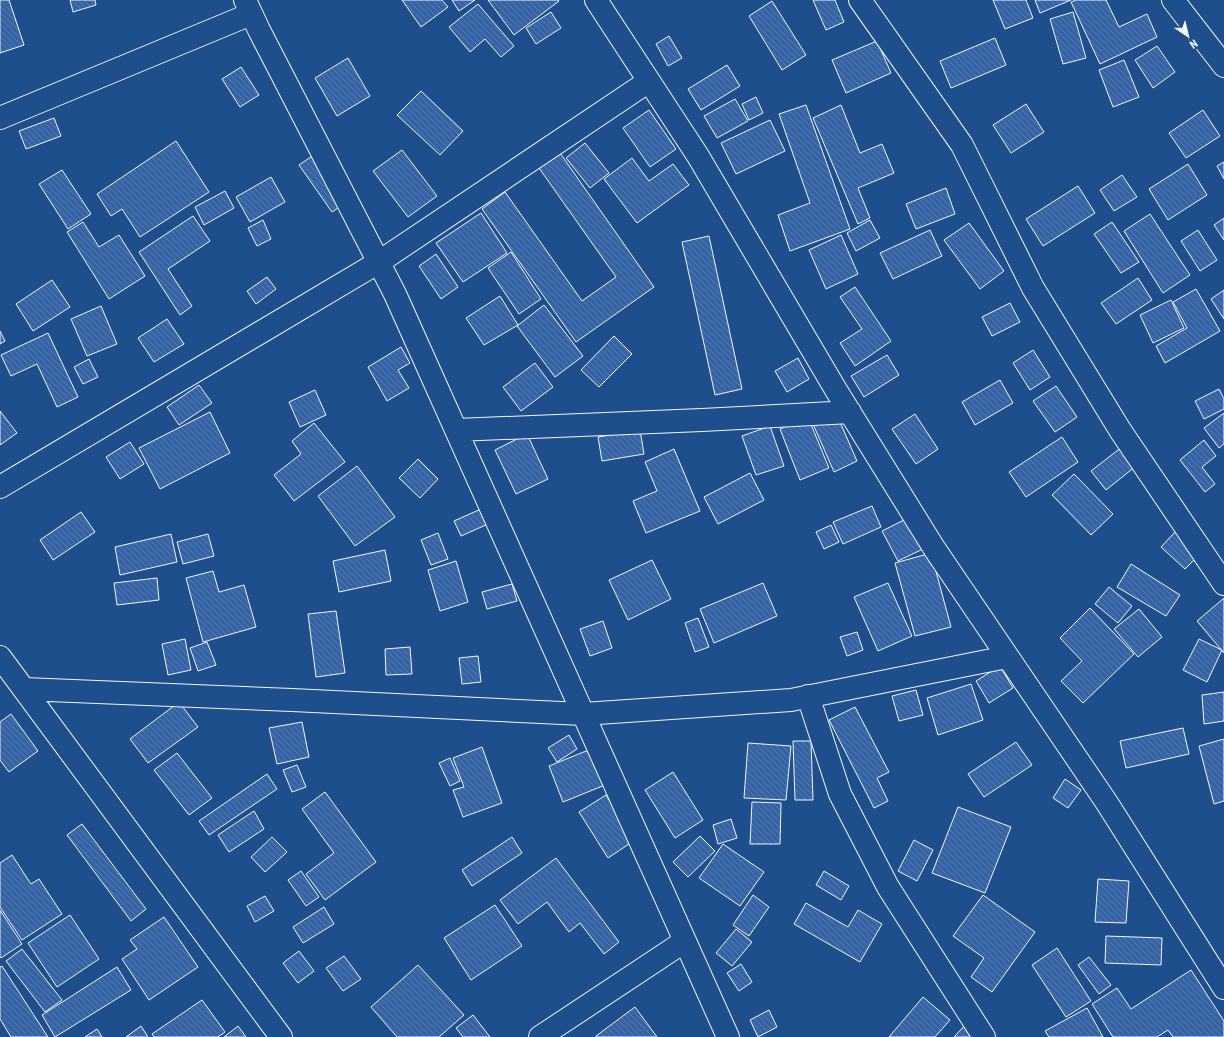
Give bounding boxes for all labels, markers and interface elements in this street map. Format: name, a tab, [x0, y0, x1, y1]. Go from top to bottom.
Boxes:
north arrow	[1168, 16, 1208, 56]
text: N	[1187, 37, 1200, 51]

